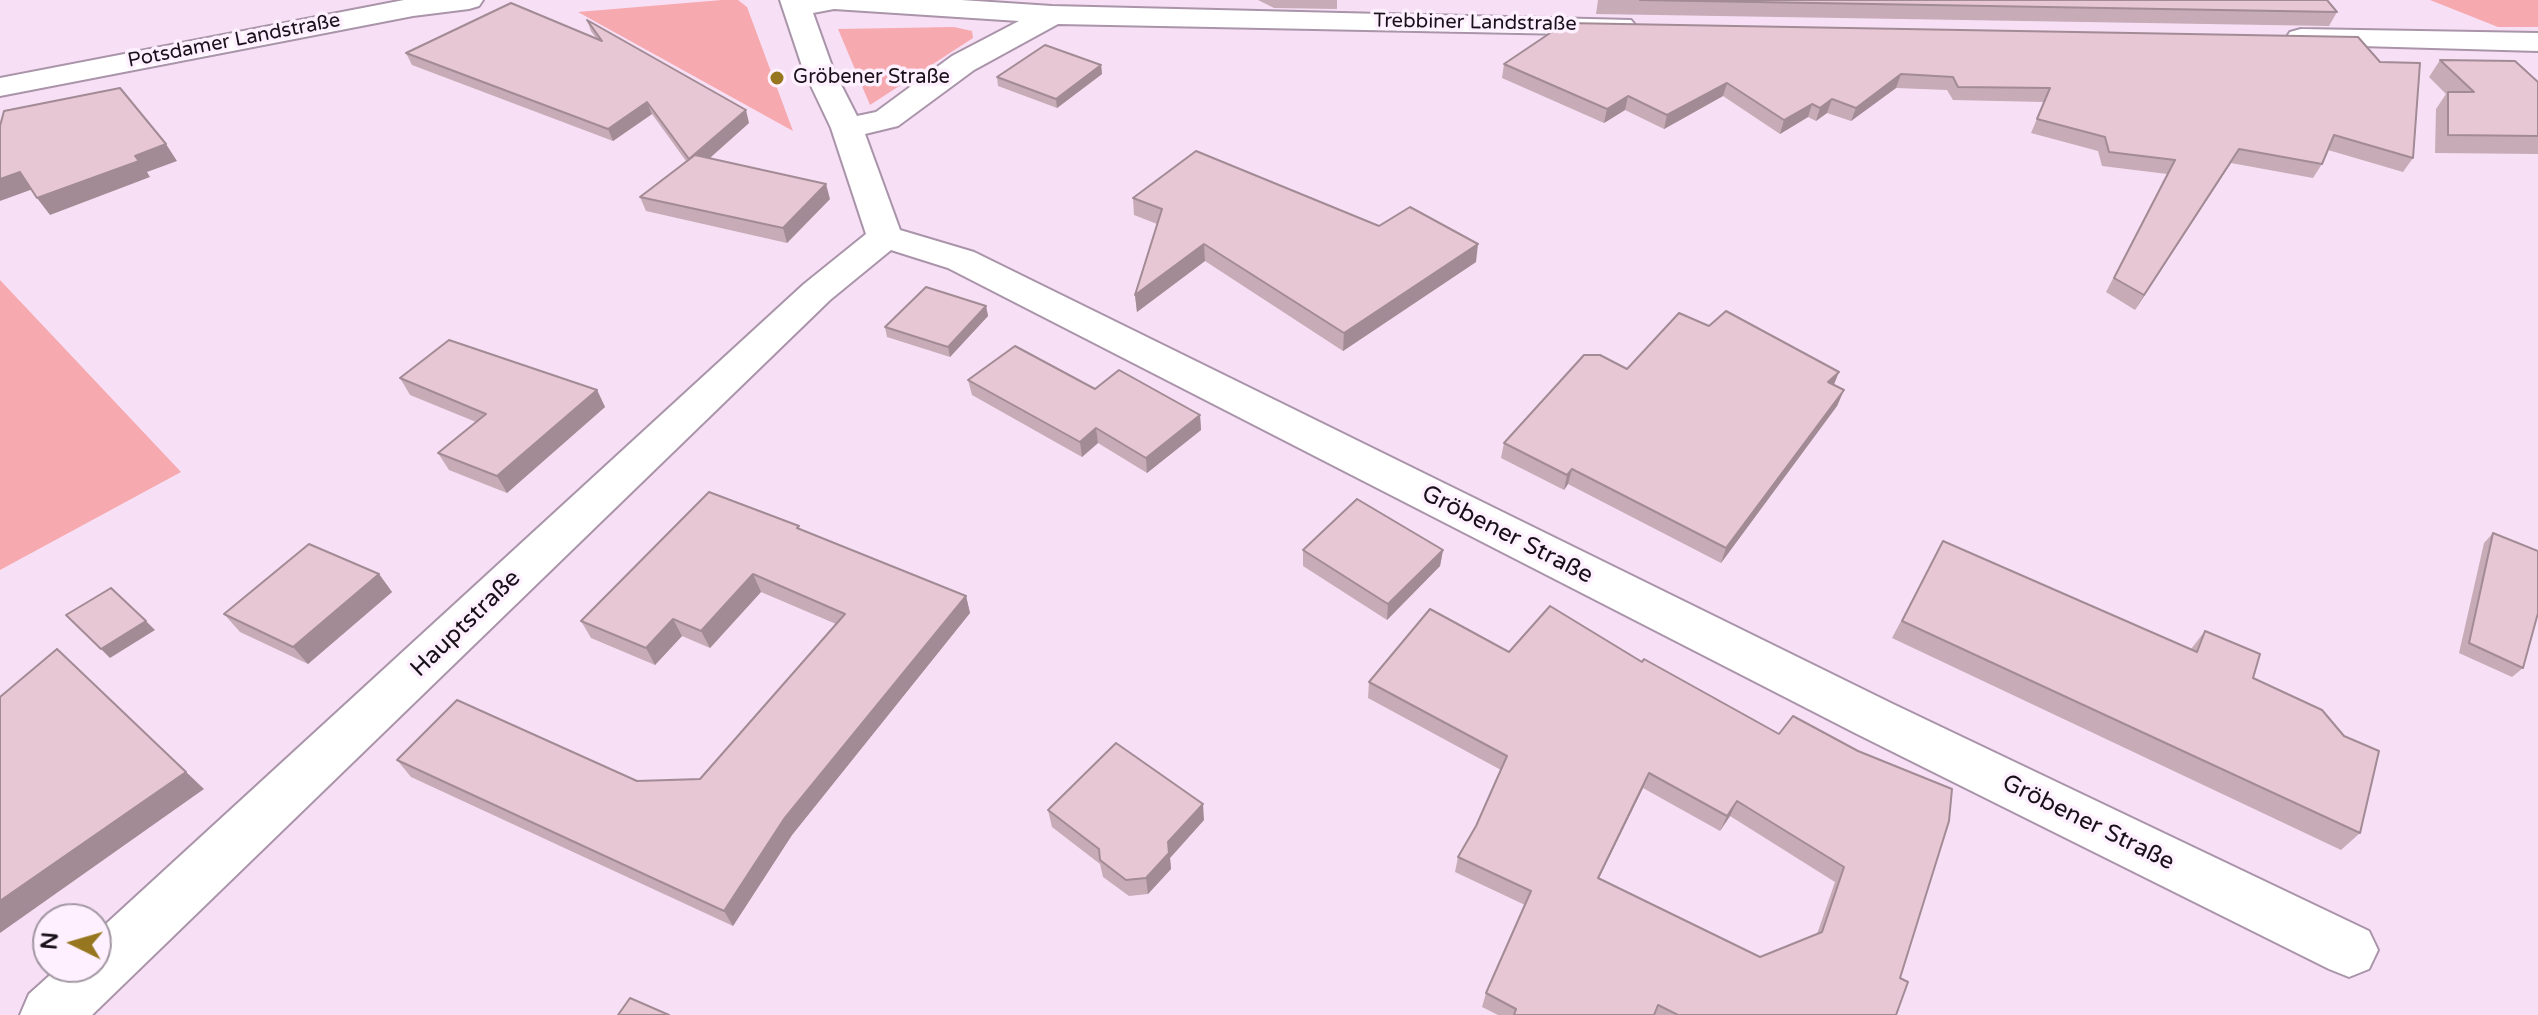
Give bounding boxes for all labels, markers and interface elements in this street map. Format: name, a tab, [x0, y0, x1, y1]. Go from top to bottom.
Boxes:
street label: Potsdamer Landstraße	[126, 9, 342, 73]
street label: Trebbiner Landstraße	[1373, 9, 1577, 37]
place label: Gröbener Straße	[793, 66, 950, 90]
marker: Gröbener Straße	[768, 69, 786, 87]
street label: Gröbener Straße	[1417, 479, 1597, 591]
street label: Hauptstraße	[405, 564, 527, 684]
street label: Gröbener Straße	[1997, 769, 2179, 877]
north arrow	[32, 903, 112, 983]
text: N	[36, 931, 64, 951]

